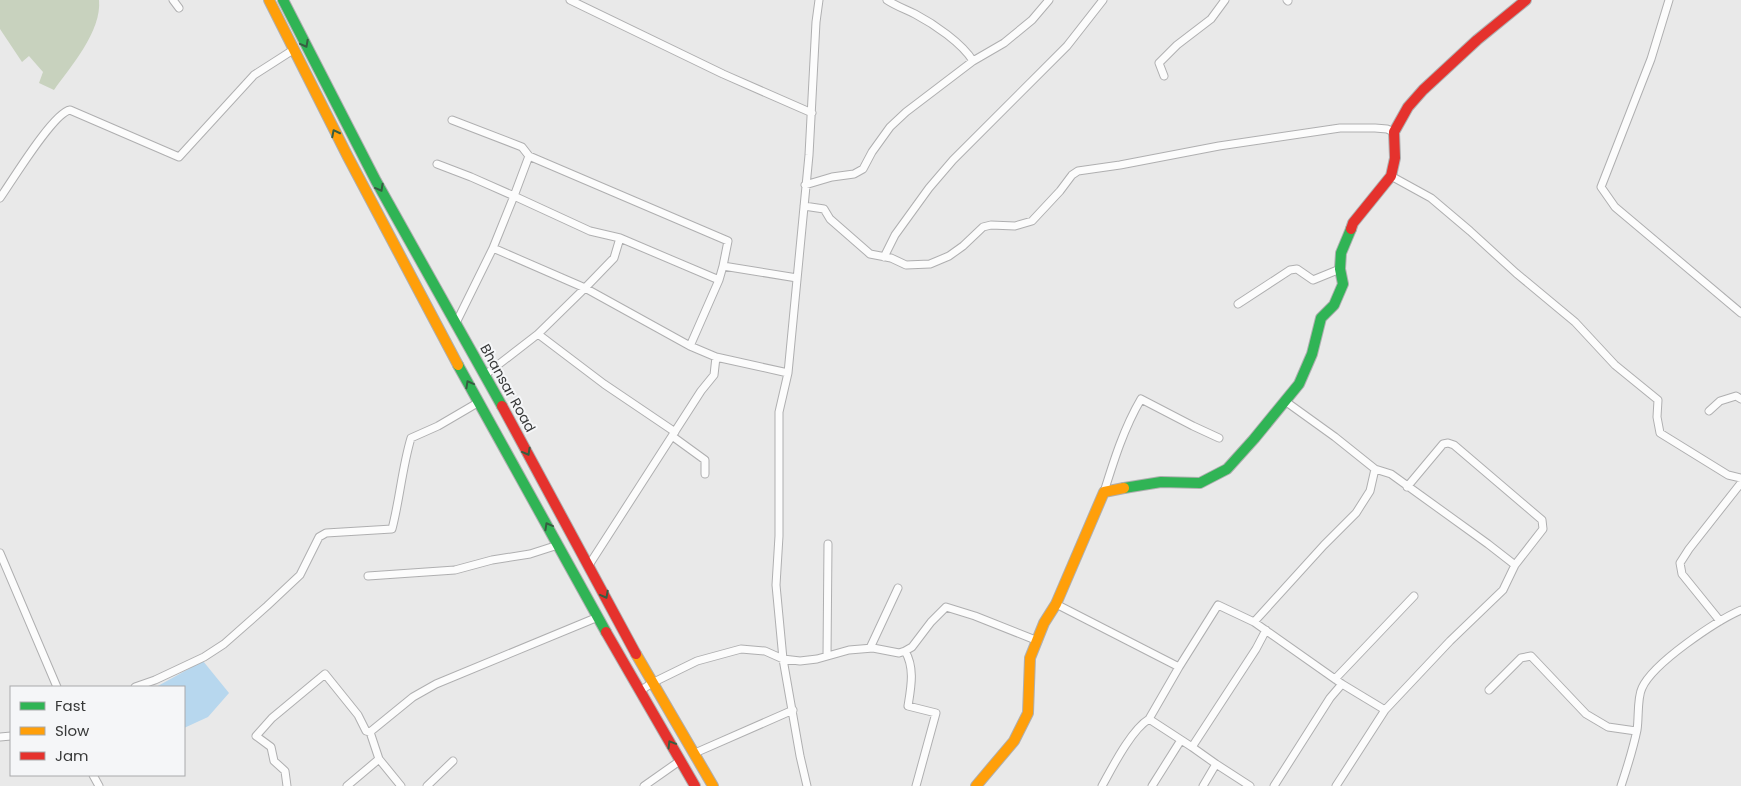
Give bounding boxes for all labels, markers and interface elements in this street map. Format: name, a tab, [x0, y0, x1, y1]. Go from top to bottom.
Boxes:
one-way arrow	[299, 39, 309, 48]
one-way arrow	[331, 129, 341, 138]
one-way arrow	[374, 182, 384, 191]
street label: Bhansar Road	[475, 340, 541, 436]
one-way arrow	[465, 381, 475, 390]
one-way arrow	[521, 447, 531, 456]
one-way arrow	[545, 522, 555, 531]
one-way arrow	[599, 590, 609, 599]
legend	[10, 686, 185, 776]
text: Fast	[55, 695, 86, 716]
text: Slow	[55, 720, 90, 741]
one-way arrow	[668, 740, 678, 749]
text: Jam	[55, 745, 89, 766]

